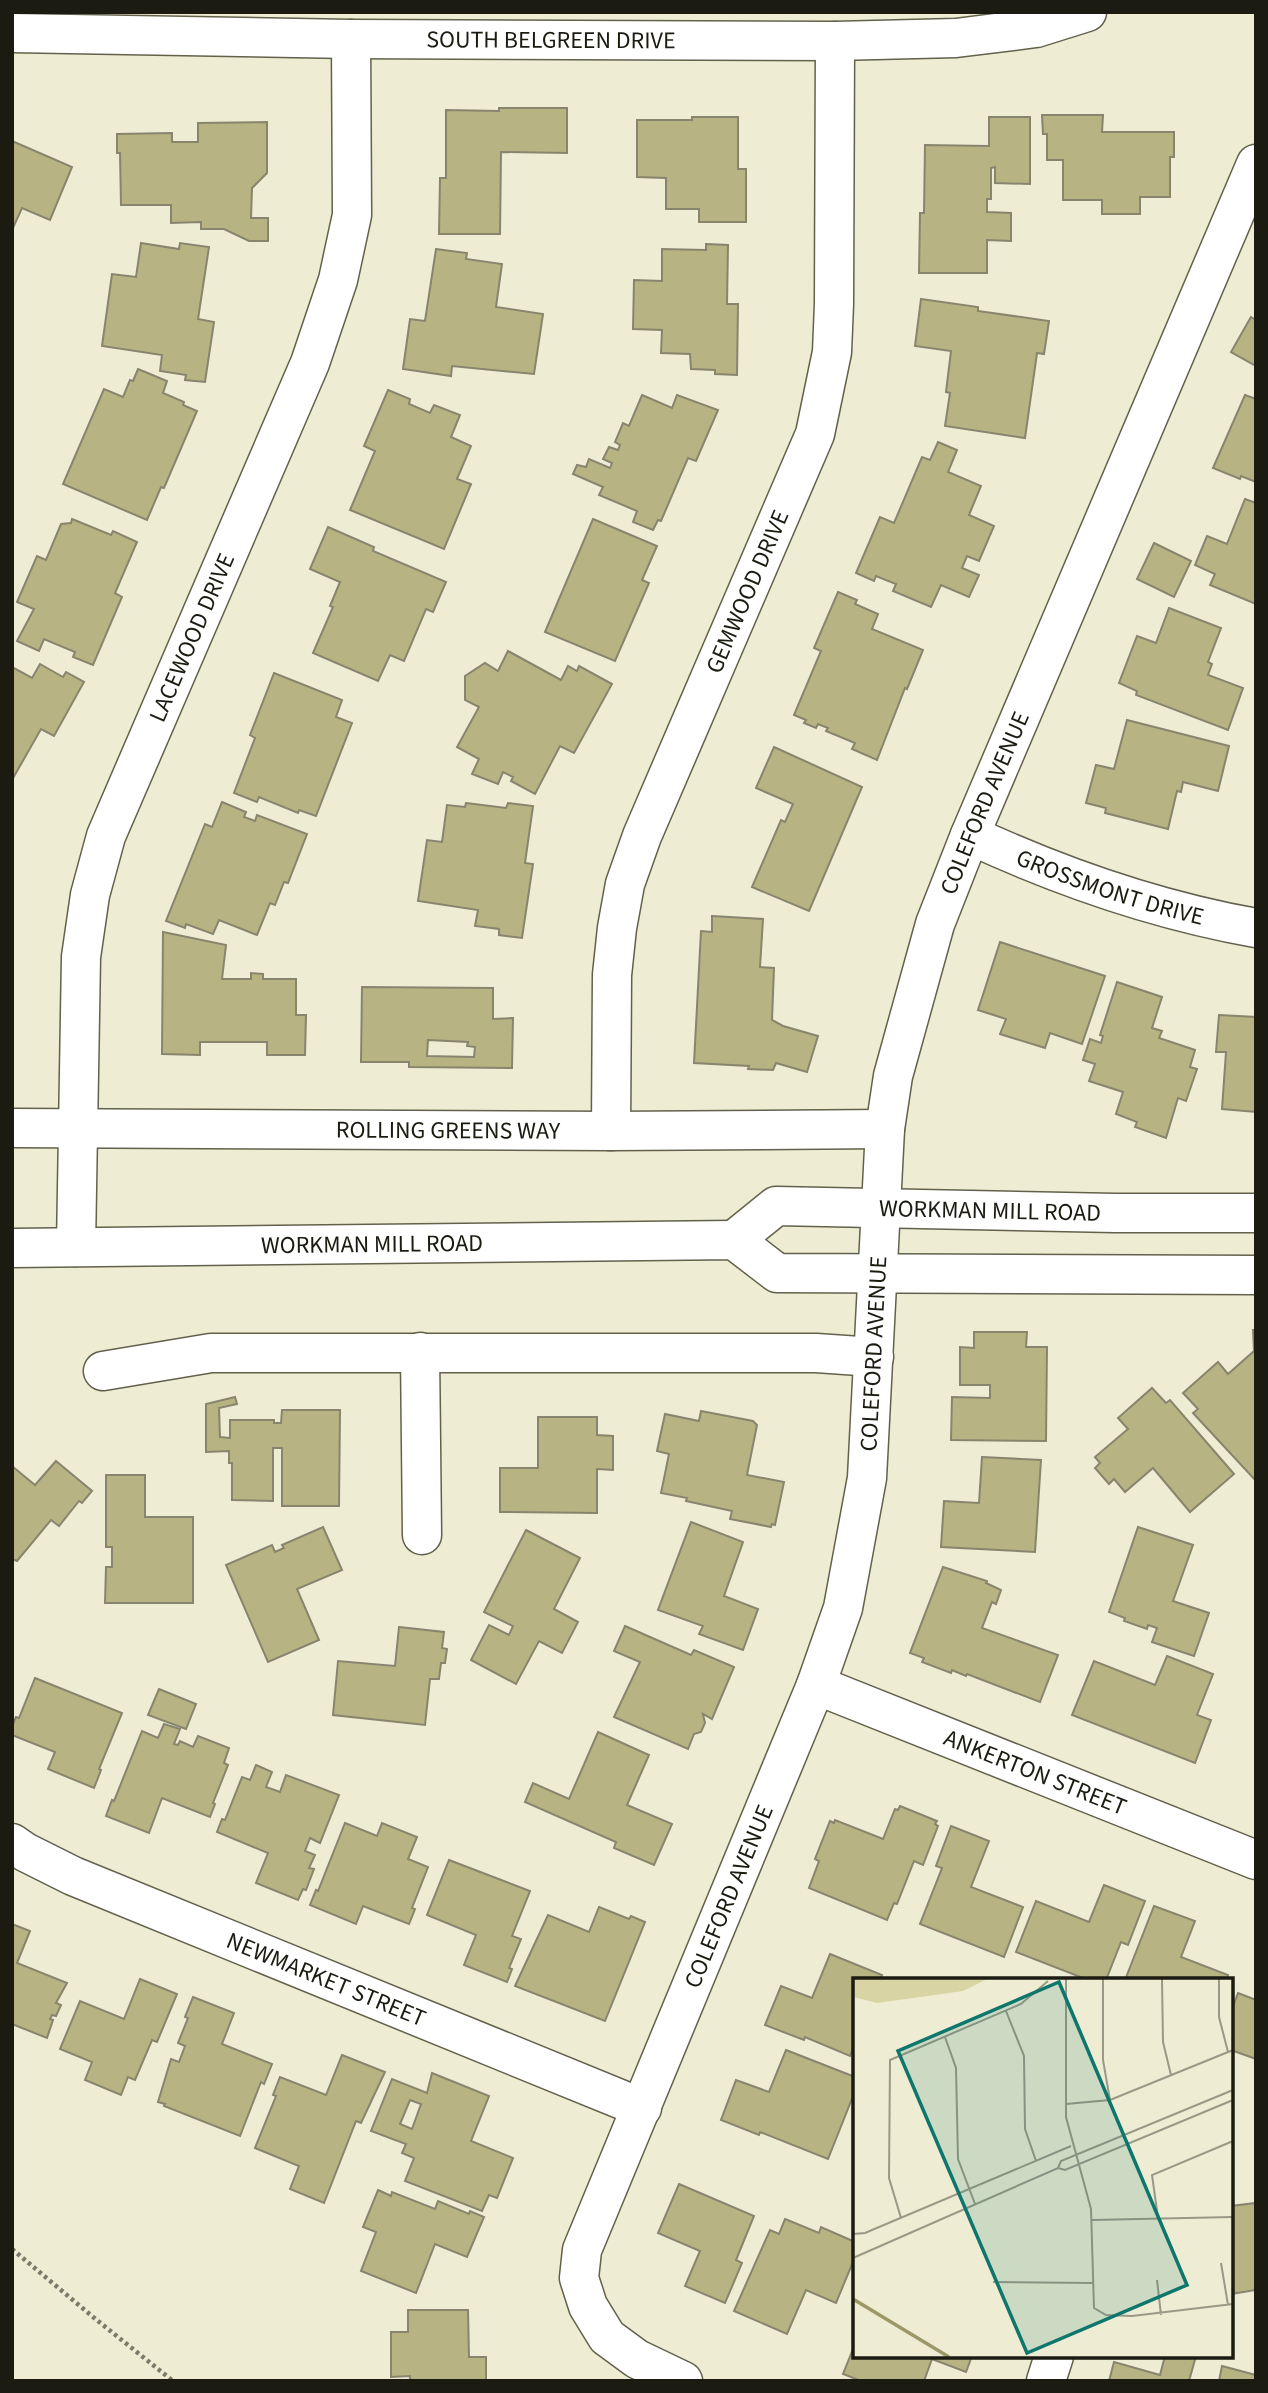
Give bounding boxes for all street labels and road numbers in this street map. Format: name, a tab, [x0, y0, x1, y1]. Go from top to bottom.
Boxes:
street label: SOUTH BELGREEN DRIVE	[426, 22, 676, 58]
street label: GEMWOOD DRIVE	[697, 504, 798, 679]
street label: LACEWOOD DRIVE	[140, 548, 243, 727]
street label: COLEFORD AVENUE	[931, 706, 1038, 900]
street label: GROSSMONT DRIVE	[1011, 840, 1208, 934]
street label: ROLLING GREENS WAY	[336, 1112, 561, 1148]
street label: WORKMAN MILL ROAD	[879, 1191, 1101, 1230]
street label: WORKMAN MILL ROAD	[261, 1225, 483, 1263]
street label: COLEFORD AVENUE	[851, 1255, 896, 1452]
street label: ANKERTON STREET	[939, 1720, 1132, 1824]
street label: COLEFORD AVENUE	[675, 1799, 782, 1993]
street label: NEWMARKET STREET	[221, 1923, 431, 2036]

